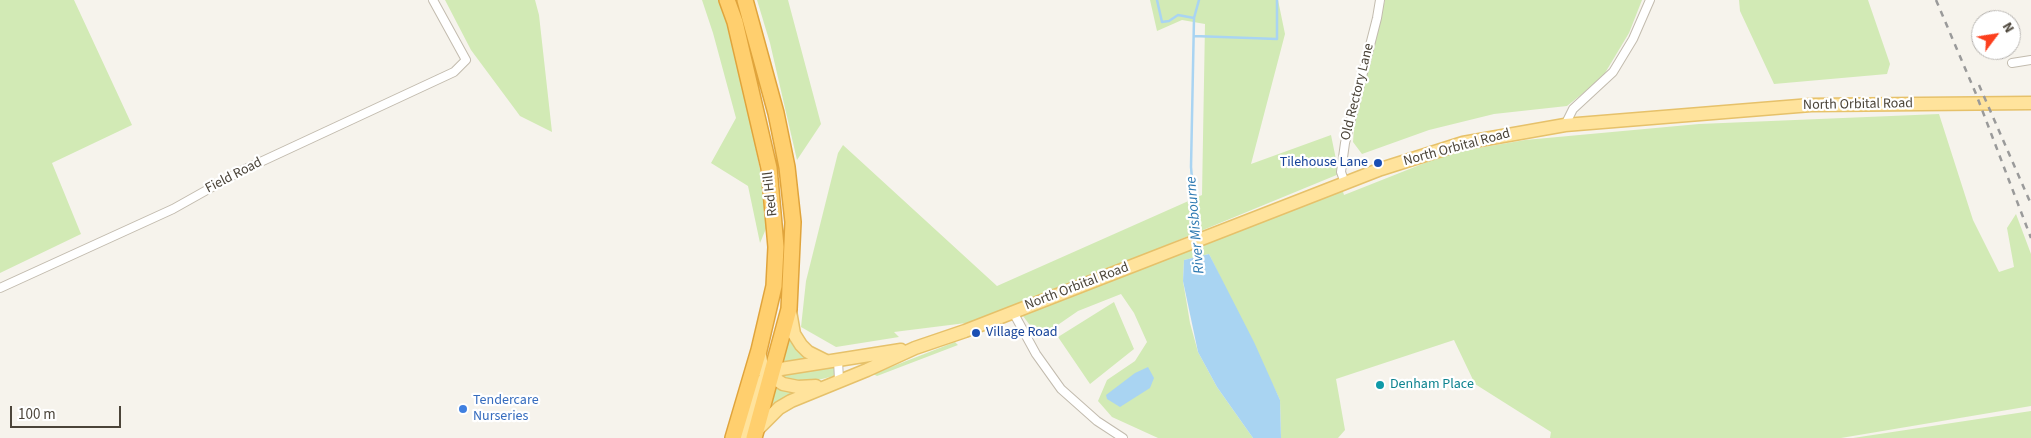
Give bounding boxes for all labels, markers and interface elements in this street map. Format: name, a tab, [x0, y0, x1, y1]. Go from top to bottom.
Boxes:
north arrow	[1971, 10, 2021, 60]
text: N	[1997, 19, 2019, 37]
street label: Old Rectory Lane	[1338, 42, 1378, 142]
street label: North Orbital Road	[1803, 96, 1913, 114]
street label: North Orbital Road	[1402, 126, 1512, 170]
street label: Field Road	[203, 155, 265, 197]
place label: Tilehouse Lane	[1280, 155, 1368, 171]
marker: Tilehouse Lane	[1372, 157, 1384, 169]
street label: Red Hill	[760, 171, 782, 217]
water label: River Misbourne	[1183, 175, 1209, 275]
street label: North Orbital Road	[1023, 259, 1131, 315]
place label: Village Road	[986, 325, 1058, 341]
marker: Village Road	[970, 327, 982, 339]
place label: Denham Place	[1390, 377, 1474, 393]
marker: Denham Place	[1374, 379, 1386, 391]
place label: Tendercare Nurseries	[473, 393, 539, 426]
scale bar	[12, 396, 124, 428]
marker: Tendercare Nurseries	[457, 403, 469, 415]
text: 100 m	[18, 404, 56, 425]

